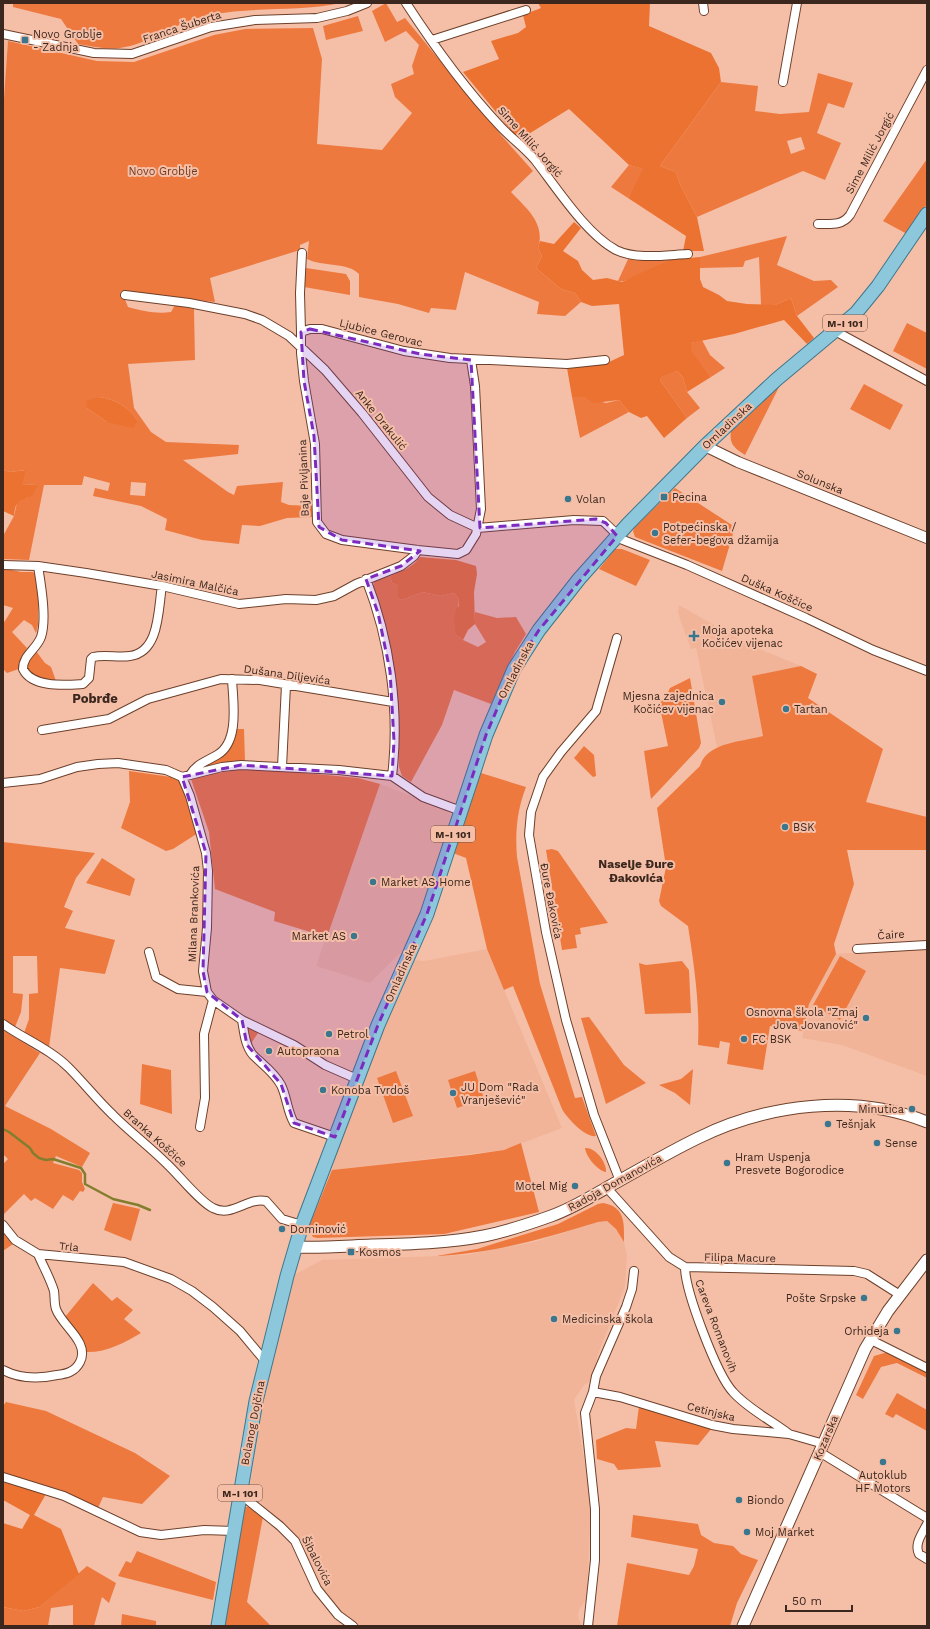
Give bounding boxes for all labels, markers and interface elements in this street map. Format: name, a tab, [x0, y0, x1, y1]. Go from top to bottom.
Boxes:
street label: Franca Šuberta	[141, 7, 223, 46]
place label: Novo Groblje - Zadnja	[33, 28, 102, 54]
marker: Novo Groblje - Zadnja	[20, 35, 30, 45]
street label: Sime Milić Jorgić	[495, 104, 565, 180]
street label: Sime Milić Jorgić	[843, 110, 897, 196]
park label: Novo Groblje	[128, 165, 198, 178]
road number: M-I 101	[823, 315, 867, 331]
street label: Ljubice Gerovac	[338, 316, 424, 350]
street label: Anke Drakulić	[353, 387, 409, 453]
street label: Omladinska	[700, 400, 754, 452]
street label: Baje Pivljanina	[296, 439, 312, 517]
street label: Solunska	[795, 467, 845, 497]
place label: Pecina	[672, 491, 707, 504]
marker: Pecina	[659, 492, 669, 502]
place label: Volan	[576, 493, 606, 506]
marker: Volan	[563, 494, 573, 504]
place label: Potpećinska / Sefer-begova džamija	[663, 521, 779, 547]
marker: Potpećinska / Sefer-begova džamija	[650, 528, 660, 538]
street label: Jasimira Malčića	[150, 567, 240, 599]
street label: Duška Koščice	[739, 571, 815, 615]
place label: Moja apoteka Kočićev vijenac	[702, 624, 783, 650]
marker: Moja apoteka Kočićev vijenac	[689, 631, 699, 641]
street label: Omladinska	[495, 639, 537, 701]
street label: Dušana Diljevića	[243, 662, 331, 688]
place label: Mjesna zajednica Kočićev vijenac	[623, 690, 714, 716]
district label: Pobrđe	[72, 691, 118, 706]
marker: Mjesna zajednica Kočićev vijenac	[717, 697, 727, 707]
place label: Tartan	[794, 703, 828, 716]
marker: Tartan	[781, 704, 791, 714]
place label: BSK	[793, 821, 814, 834]
marker: BSK	[780, 822, 790, 832]
road number: M-I 101	[431, 826, 475, 842]
district label: Naselje Đure Đakovića	[598, 857, 674, 885]
street label: Đure Đakovića	[537, 862, 565, 940]
street label: Milana Brankovića	[186, 865, 202, 963]
place label: Market AS Home	[381, 876, 471, 889]
marker: Market AS Home	[368, 877, 378, 887]
street label: Čaire	[877, 927, 905, 942]
place label: Market AS	[292, 930, 346, 943]
marker: Market AS	[349, 931, 359, 941]
street label: Omladinska	[382, 942, 420, 1004]
place label: Osnovna škola "Zmaj Jova Jovanović"	[746, 1006, 858, 1032]
marker: Osnovna škola "Zmaj Jova Jovanović"	[861, 1013, 871, 1023]
place label: Petrol	[337, 1028, 369, 1041]
marker: Petrol	[324, 1029, 334, 1039]
place label: FC BSK	[752, 1033, 791, 1046]
marker: FC BSK	[739, 1034, 749, 1044]
place label: Autopraona	[277, 1045, 339, 1058]
marker: Autopraona	[264, 1046, 274, 1056]
place label: JU Dom "Rada Vranješević"	[461, 1081, 539, 1107]
place label: Konoba Tvrdoš	[331, 1084, 410, 1097]
marker: Konoba Tvrdoš	[318, 1085, 328, 1095]
marker: JU Dom "Rada Vranješević"	[448, 1088, 458, 1098]
place label: Minutica	[858, 1103, 904, 1116]
marker: Minutica	[907, 1104, 917, 1114]
street label: Branka Koščice	[120, 1106, 190, 1170]
place label: Tešnjak	[836, 1118, 876, 1131]
marker: Tešnjak	[823, 1119, 833, 1129]
place label: Sense	[885, 1137, 917, 1150]
marker: Sense	[872, 1138, 882, 1148]
place label: Hram Uspenja Presvete Bogorodice	[735, 1151, 844, 1177]
street label: Radoja Domanovića	[566, 1152, 664, 1214]
marker: Hram Uspenja Presvete Bogorodice	[722, 1158, 732, 1168]
place label: Motel Mig	[515, 1180, 567, 1193]
marker: Motel Mig	[570, 1181, 580, 1191]
place label: Dominović	[290, 1223, 346, 1236]
marker: Dominović	[277, 1224, 287, 1234]
street label: Trla	[58, 1239, 80, 1255]
place label: Kosmos	[359, 1246, 401, 1259]
marker: Kosmos	[346, 1247, 356, 1257]
street label: Filipa Macure	[704, 1251, 776, 1265]
street label: Careva Romanovih	[692, 1278, 740, 1374]
place label: Pošte Srpske	[786, 1292, 856, 1305]
marker: Pošte Srpske	[859, 1293, 869, 1303]
place label: Medicinska škola	[562, 1313, 653, 1326]
marker: Medicinska škola	[549, 1314, 559, 1324]
place label: Orhideja	[844, 1325, 889, 1338]
marker: Orhideja	[892, 1326, 902, 1336]
street label: Bolanog Dojčina	[238, 1380, 268, 1466]
street label: Cetinjska	[686, 1400, 736, 1424]
street label: Kozarska	[811, 1413, 841, 1463]
marker: Autoklub HF Motors	[878, 1457, 888, 1467]
place label: Autoklub HF Motors	[855, 1469, 911, 1495]
road number: M-I 101	[218, 1485, 262, 1501]
place label: Biondo	[747, 1494, 784, 1507]
marker: Biondo	[734, 1495, 744, 1505]
place label: Moj Market	[755, 1526, 815, 1539]
marker: Moj Market	[742, 1527, 752, 1537]
street label: Šibalovića	[299, 1534, 336, 1588]
scale bar	[786, 1587, 852, 1613]
text: 50 m	[792, 1594, 822, 1608]

